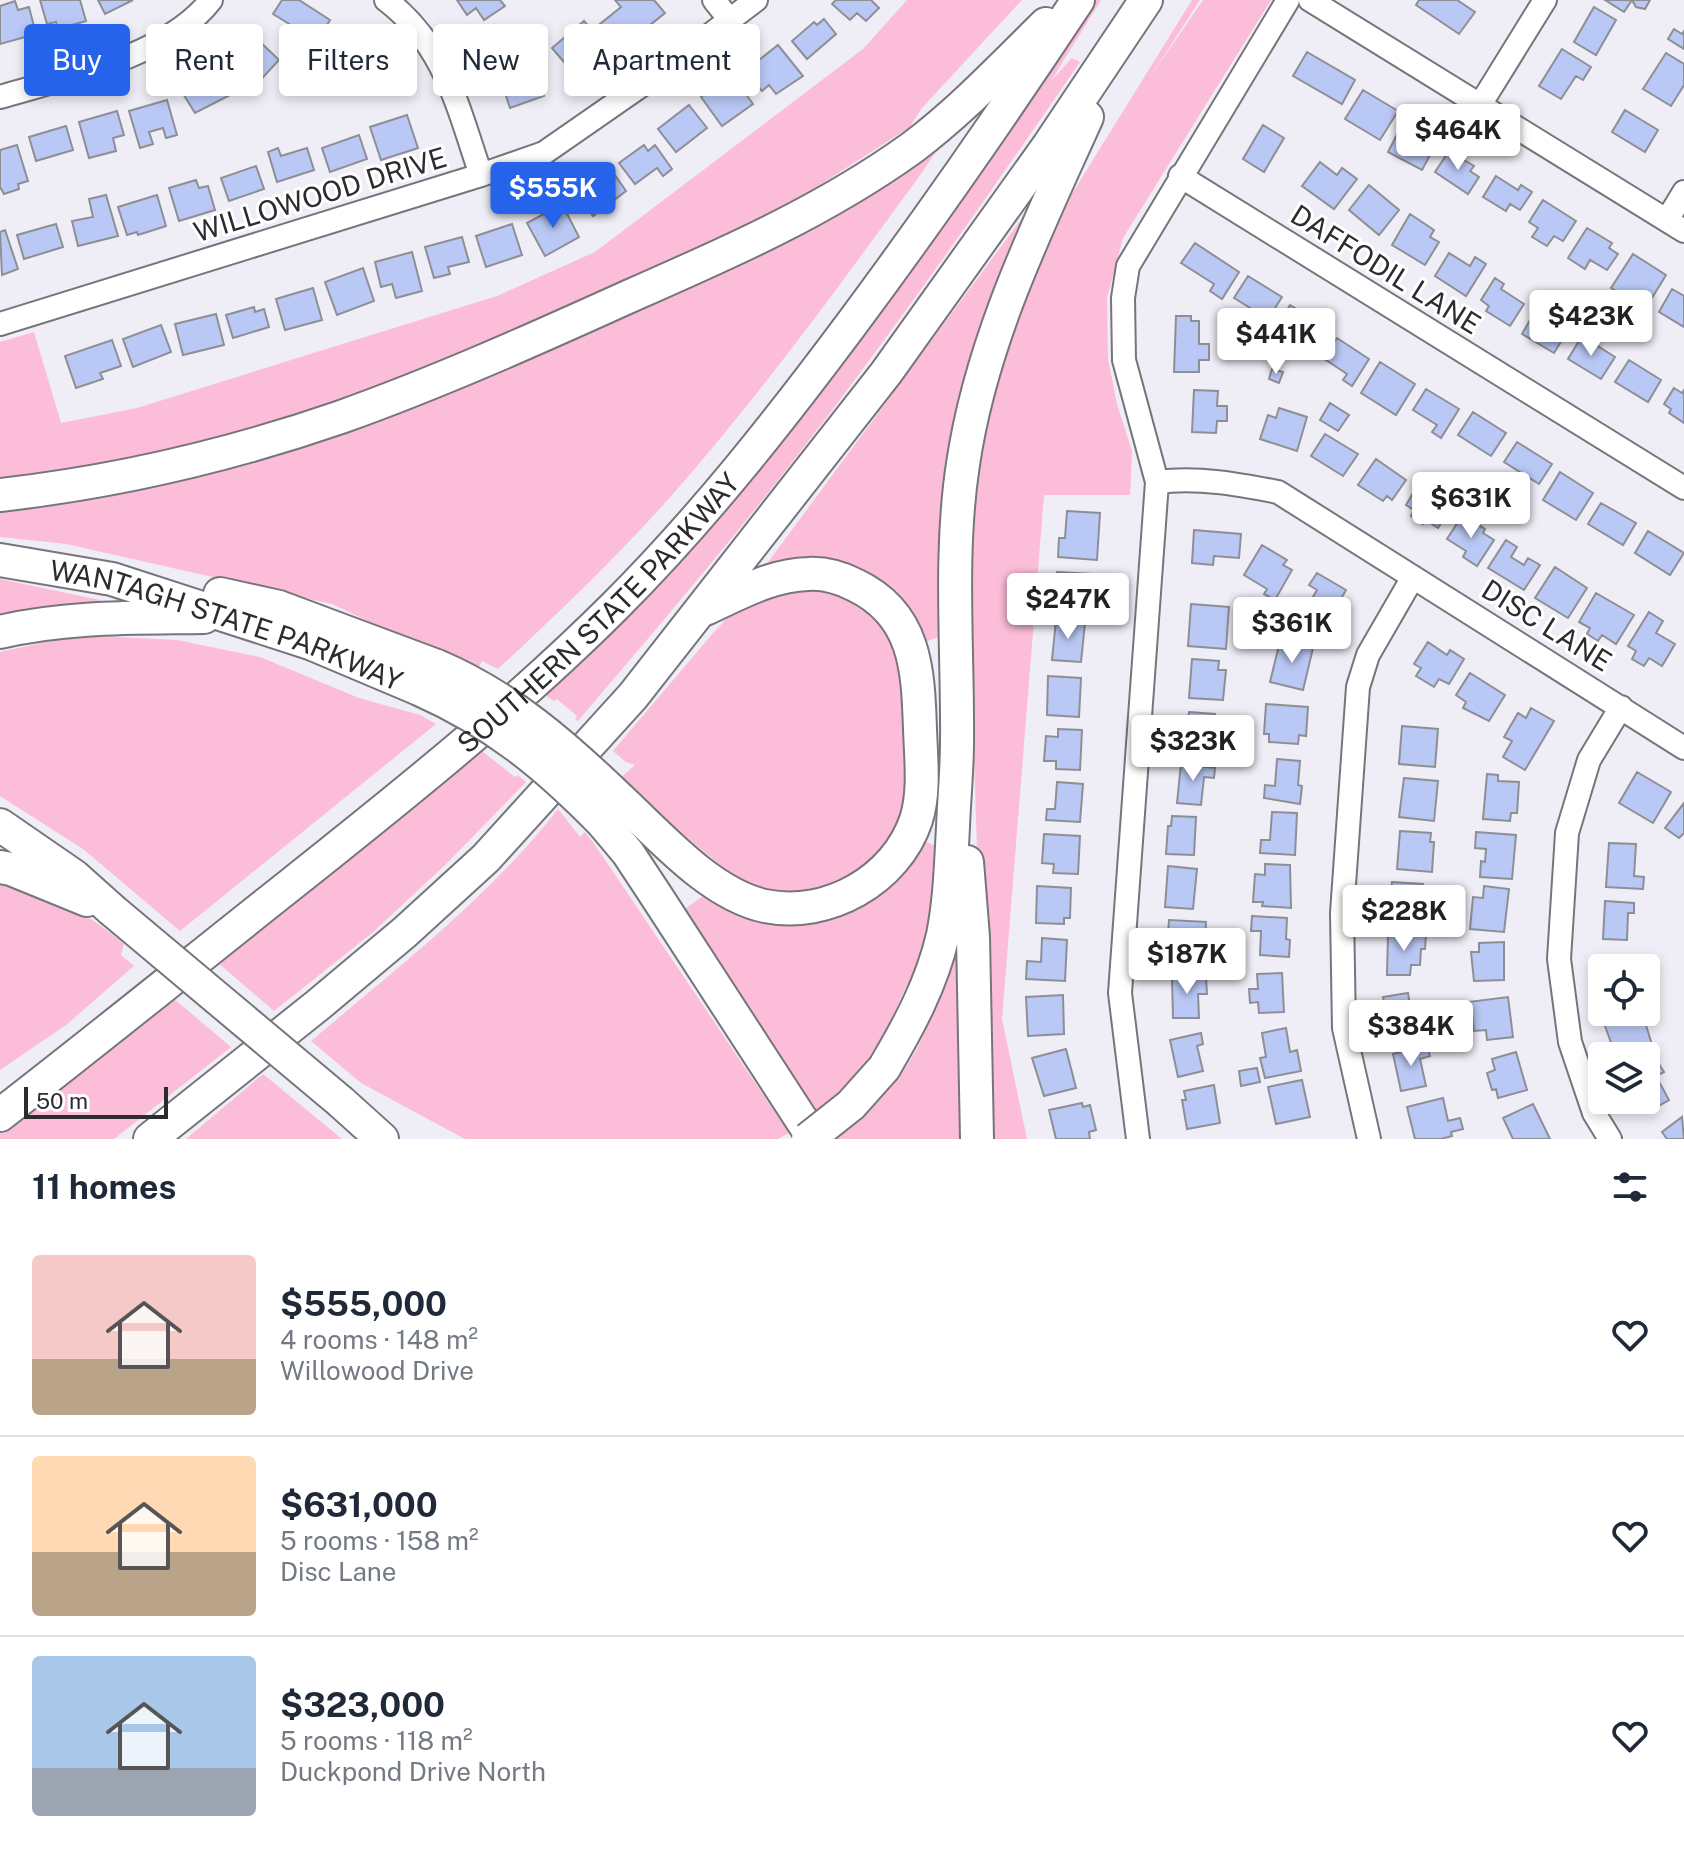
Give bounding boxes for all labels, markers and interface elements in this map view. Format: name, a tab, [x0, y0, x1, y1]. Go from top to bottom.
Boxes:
chip: Buy	[24, 24, 130, 96]
chip: Rent	[146, 24, 263, 96]
chip: Filters	[279, 24, 417, 96]
chip: New	[433, 24, 548, 96]
chip: Apartment	[564, 24, 760, 96]
pin: $464K	[1402, 104, 1514, 172]
text: $464K	[1414, 114, 1502, 145]
street label: WILLOWOOD DRIVE	[190, 140, 450, 248]
pin: $555K	[497, 162, 609, 230]
text: $555K	[509, 172, 598, 203]
street label: DAFFODIL LANE	[1285, 197, 1487, 341]
pin: $423K	[1535, 290, 1647, 358]
text: $423K	[1547, 300, 1635, 331]
pin: $441K	[1220, 308, 1332, 376]
text: $441K	[1235, 318, 1317, 349]
street label: SOUTHERN STATE PARKWAY	[450, 466, 745, 759]
pin: $631K	[1415, 472, 1527, 540]
text: $631K	[1430, 482, 1512, 513]
street label: WANTAGH STATE PARKWAY	[48, 552, 408, 697]
street label: DISC LANE	[1476, 572, 1618, 678]
pin: $247K	[1012, 573, 1124, 641]
text: $247K	[1025, 583, 1111, 614]
pin: $361K	[1236, 597, 1348, 665]
text: $361K	[1251, 607, 1333, 638]
pin: $323K	[1137, 715, 1249, 783]
text: $323K	[1149, 725, 1237, 756]
pin: $228K	[1348, 885, 1460, 953]
text: $228K	[1361, 895, 1447, 926]
pin: $187K	[1131, 928, 1243, 996]
text: $187K	[1147, 938, 1227, 969]
map controls	[1588, 954, 1660, 1114]
button: locate	[1588, 954, 1660, 1026]
pin: $384K	[1355, 1000, 1467, 1068]
text: $384K	[1367, 1010, 1455, 1041]
button: layers	[1588, 1042, 1660, 1114]
scale bar	[24, 1083, 168, 1119]
text: 50 m	[36, 1088, 88, 1114]
icon: filters	[1608, 1165, 1652, 1209]
text: 11 homes	[32, 1167, 176, 1207]
text: $555,000	[280, 1284, 447, 1324]
icon: home	[96, 1287, 192, 1383]
icon: heart	[1608, 1313, 1652, 1357]
text: 4 rooms · 148 m²	[280, 1324, 478, 1355]
text: Willowood Drive	[280, 1355, 474, 1386]
text: $631,000	[280, 1485, 438, 1525]
icon: home	[96, 1488, 192, 1584]
icon: heart	[1608, 1514, 1652, 1558]
text: 5 rooms · 158 m²	[280, 1525, 479, 1556]
text: Disc Lane	[280, 1556, 397, 1587]
text: $323,000	[280, 1685, 445, 1725]
icon: home	[96, 1688, 192, 1784]
icon: heart	[1608, 1714, 1652, 1758]
text: 5 rooms · 118 m²	[280, 1725, 473, 1756]
text: Duckpond Drive North	[280, 1756, 546, 1787]

